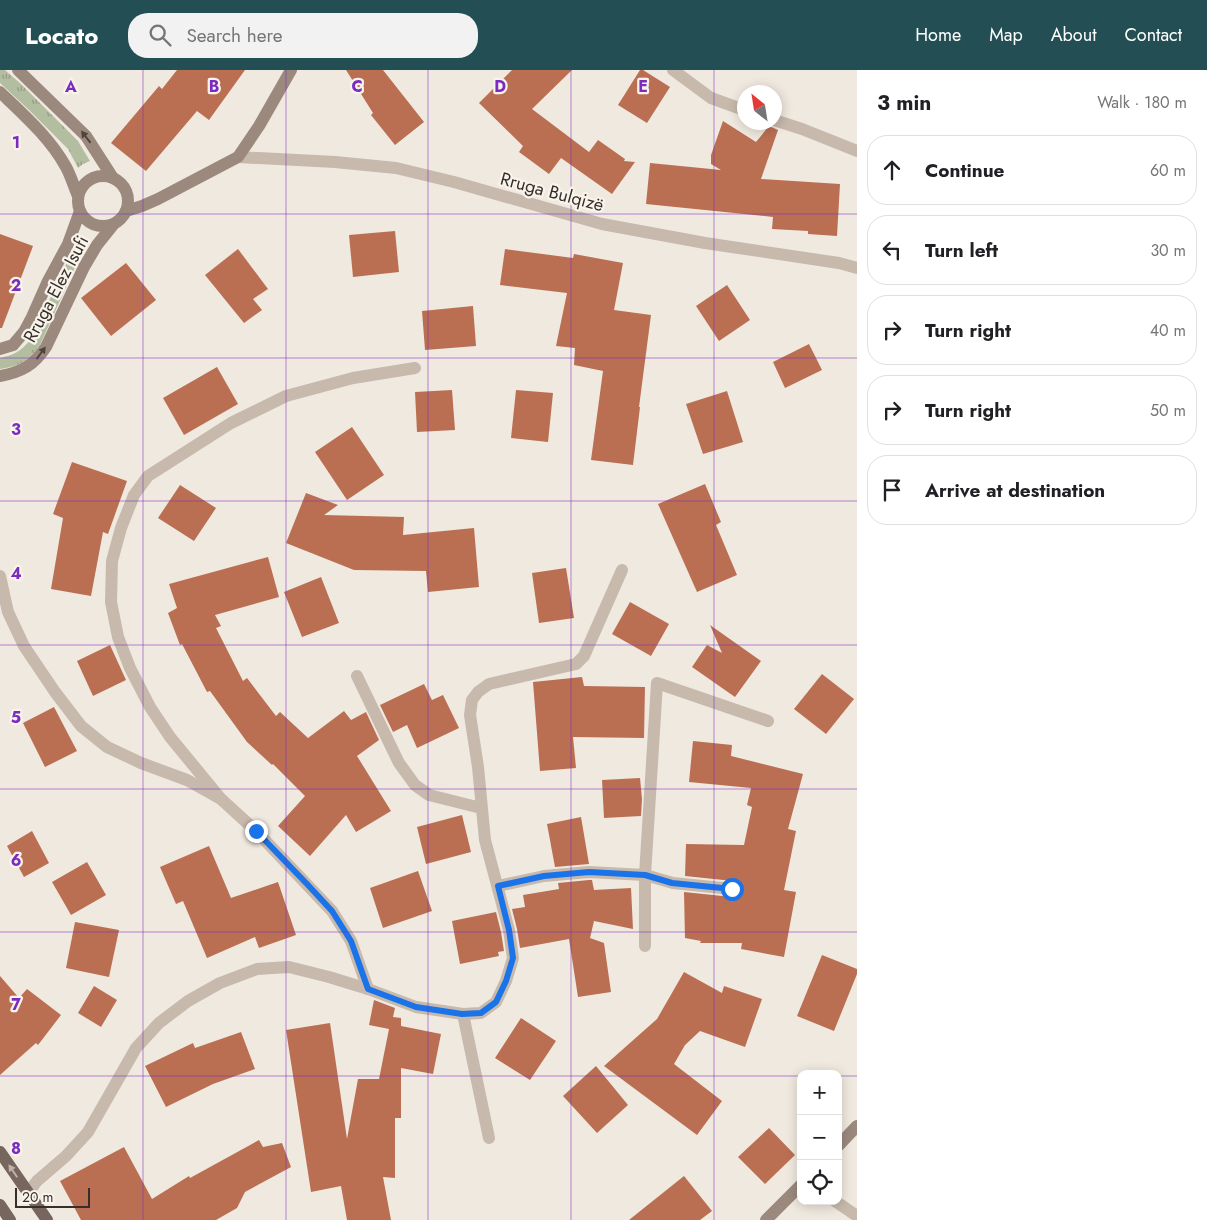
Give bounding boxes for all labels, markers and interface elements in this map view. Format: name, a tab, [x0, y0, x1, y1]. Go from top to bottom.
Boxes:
search box	[128, 13, 478, 58]
text: Locato	[25, 18, 98, 53]
icon: search	[146, 21, 174, 49]
text: Search here	[186, 22, 283, 49]
text: Home	[915, 22, 961, 48]
text: Map	[989, 22, 1023, 48]
text: About	[1051, 22, 1096, 48]
text: Contact	[1124, 22, 1182, 48]
text: A	[64, 75, 77, 98]
text: B	[209, 75, 219, 98]
text: C	[351, 75, 363, 98]
text: D	[494, 75, 506, 98]
text: E	[638, 75, 648, 98]
north arrow	[737, 85, 782, 130]
text: 3 min	[877, 88, 931, 118]
text: Walk · 180 m	[1097, 91, 1187, 114]
text: 1	[12, 131, 20, 154]
one-way arrow	[81, 131, 92, 144]
icon: ahead	[878, 156, 906, 184]
text: Continue	[925, 157, 1004, 184]
text: 60 m	[1150, 159, 1186, 182]
street label: Rruga Bulqizë	[497, 166, 607, 218]
street label: Rruga Elez Isufi	[17, 231, 95, 347]
icon: left	[878, 236, 906, 264]
text: Turn left	[925, 237, 998, 264]
text: 30 m	[1150, 239, 1186, 262]
text: 2	[11, 274, 21, 297]
icon: right	[878, 316, 906, 344]
text: Turn right	[925, 317, 1011, 344]
text: 40 m	[1150, 319, 1186, 342]
one-way arrow	[36, 347, 47, 360]
icon: right	[878, 396, 906, 424]
text: Turn right	[925, 397, 1011, 424]
text: 50 m	[1150, 399, 1186, 422]
text: 3	[11, 418, 21, 441]
icon: arrive	[878, 476, 906, 504]
text: Arrive at destination	[925, 477, 1105, 504]
text: 4	[10, 562, 22, 585]
text: 5	[11, 706, 21, 729]
route end	[245, 820, 268, 843]
text: 6	[11, 849, 21, 872]
route start	[721, 878, 744, 901]
text: 7	[11, 993, 21, 1016]
map controls	[797, 1070, 842, 1205]
button: +	[797, 1070, 842, 1115]
button: −	[797, 1115, 842, 1160]
text: 8	[11, 1137, 21, 1160]
button: locate	[797, 1160, 842, 1205]
one-way arrow	[8, 1165, 18, 1178]
scale bar	[15, 1185, 90, 1208]
text: 20 m	[22, 1187, 54, 1207]

